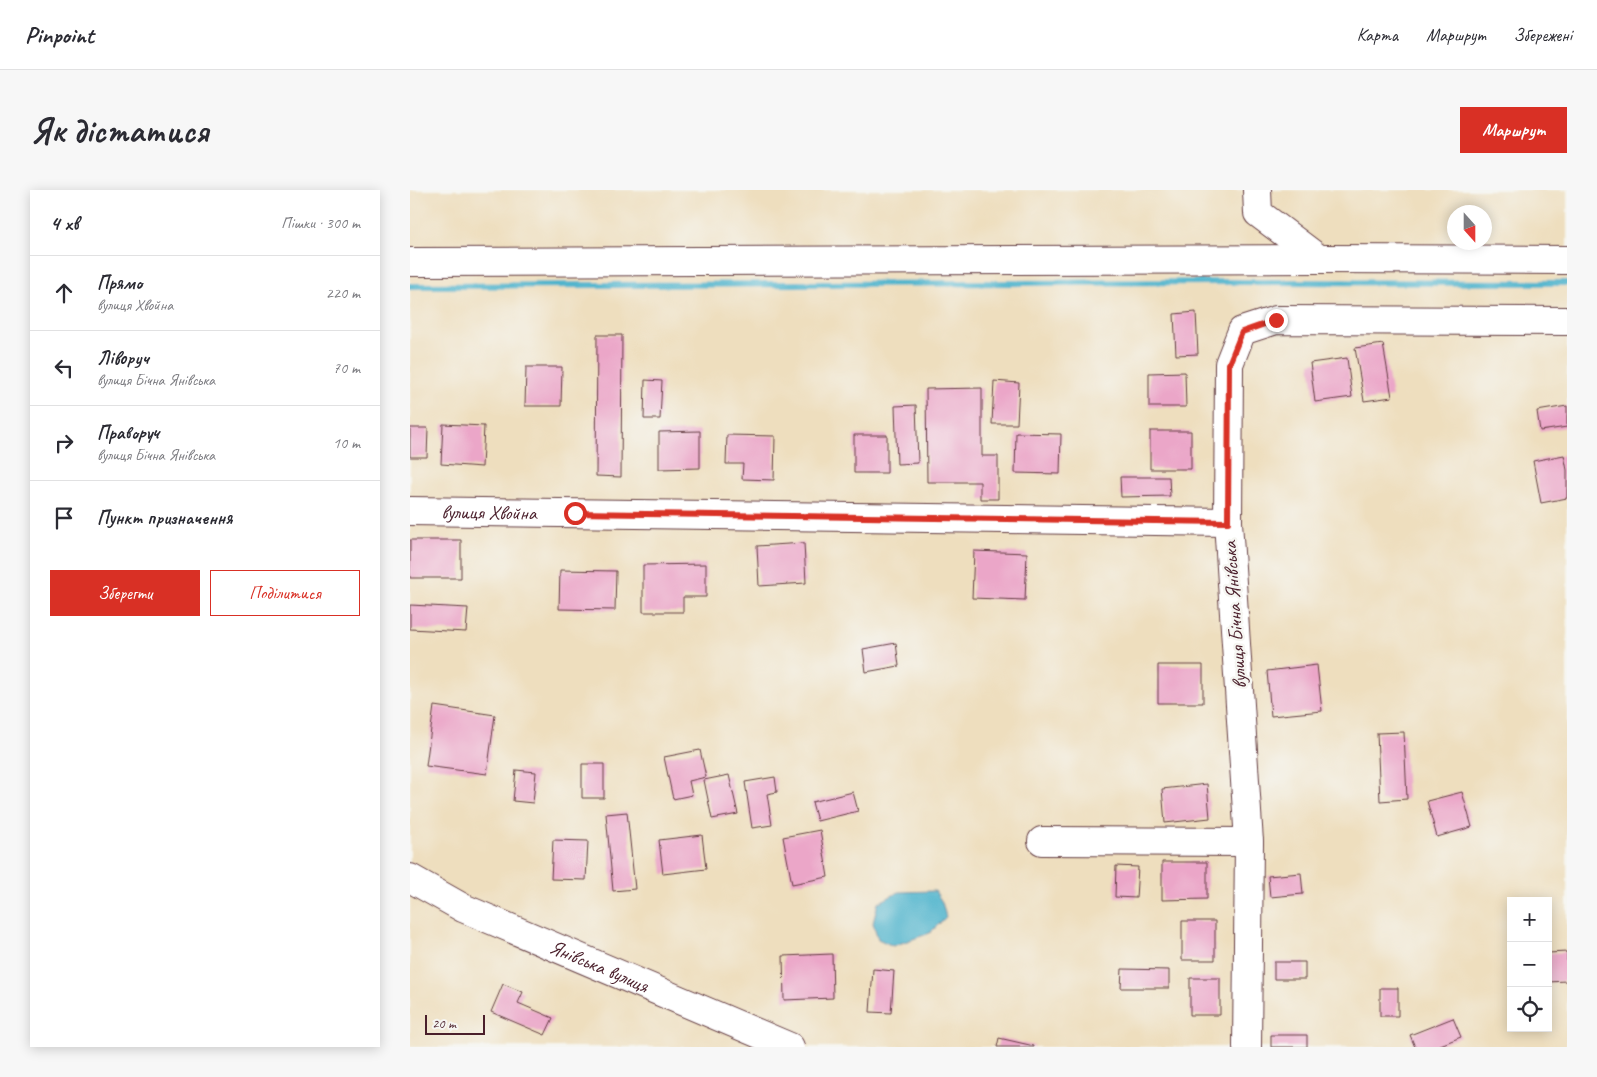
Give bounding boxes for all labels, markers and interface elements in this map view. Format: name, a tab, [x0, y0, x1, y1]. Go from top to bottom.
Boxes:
text: Pinpoint	[25, 20, 94, 50]
text: Карта	[1357, 24, 1398, 46]
text: Маршрут	[1426, 24, 1485, 46]
text: Збережені	[1513, 24, 1572, 46]
button: Маршрут	[1460, 107, 1567, 153]
text: Як дістатися	[30, 108, 208, 153]
north arrow	[1447, 205, 1492, 250]
text: 4 хв	[50, 210, 79, 236]
text: Пішки · 300 m	[281, 213, 360, 233]
text: Прямо	[97, 271, 142, 295]
icon: ahead	[50, 279, 78, 307]
text: 220 m	[326, 283, 360, 303]
text: вулиця Хвойна	[97, 295, 173, 315]
route end	[1265, 309, 1288, 332]
text: Ліворуч	[97, 346, 149, 370]
icon: left	[50, 354, 78, 382]
text: 70 m	[333, 358, 360, 378]
text: вулиця Бічна Янівська	[97, 370, 215, 390]
text: Праворуч	[97, 421, 159, 445]
icon: right	[50, 429, 78, 457]
text: 10 m	[333, 433, 360, 453]
text: вулиця Бічна Янівська	[97, 445, 215, 465]
street label: вулиця Хвойна	[441, 499, 538, 526]
route start	[564, 502, 587, 525]
icon: arrive	[50, 504, 78, 532]
text: Пункт призначення	[97, 506, 232, 530]
street label: вулиця Бічна Янівська	[1217, 539, 1252, 689]
button: Зберегти	[50, 570, 200, 616]
button: Поділитися	[210, 570, 360, 616]
map controls	[1507, 897, 1552, 1032]
button: +	[1507, 897, 1552, 942]
street label: Янівська вулиця	[546, 934, 653, 999]
button: −	[1507, 942, 1552, 987]
button: locate	[1507, 987, 1552, 1032]
scale bar	[425, 1012, 485, 1035]
text: 20 m	[432, 1015, 456, 1032]

